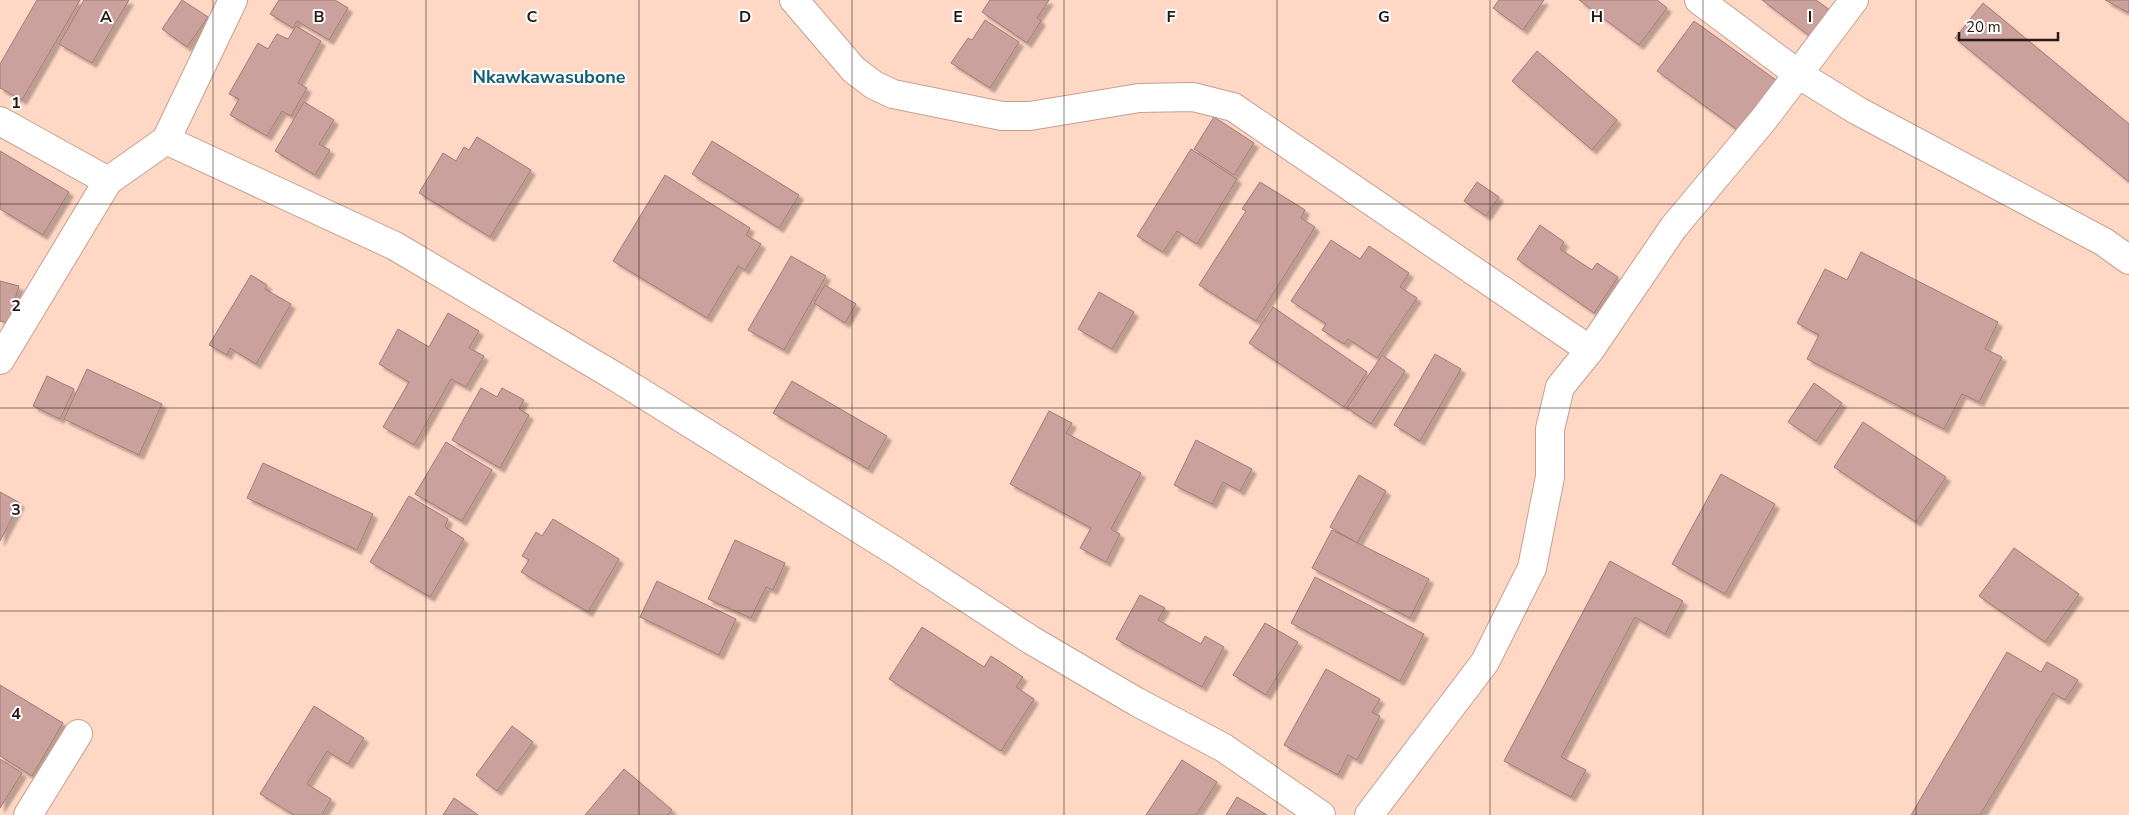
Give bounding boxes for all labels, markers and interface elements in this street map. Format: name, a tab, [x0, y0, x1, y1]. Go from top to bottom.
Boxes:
text: A	[100, 6, 112, 28]
text: B	[313, 6, 325, 28]
text: C	[527, 6, 538, 28]
text: D	[739, 6, 751, 28]
text: E	[953, 6, 963, 28]
text: F	[1167, 6, 1176, 28]
text: G	[1378, 6, 1390, 28]
text: H	[1591, 6, 1603, 28]
text: I	[1808, 6, 1812, 28]
scale bar	[1959, 10, 2058, 42]
text: 20 m	[1966, 17, 2001, 37]
district label: Nkawkawasubone	[472, 65, 626, 89]
text: 1	[11, 92, 21, 114]
text: 2	[11, 295, 21, 317]
text: 3	[11, 499, 21, 521]
text: 4	[11, 703, 21, 725]

